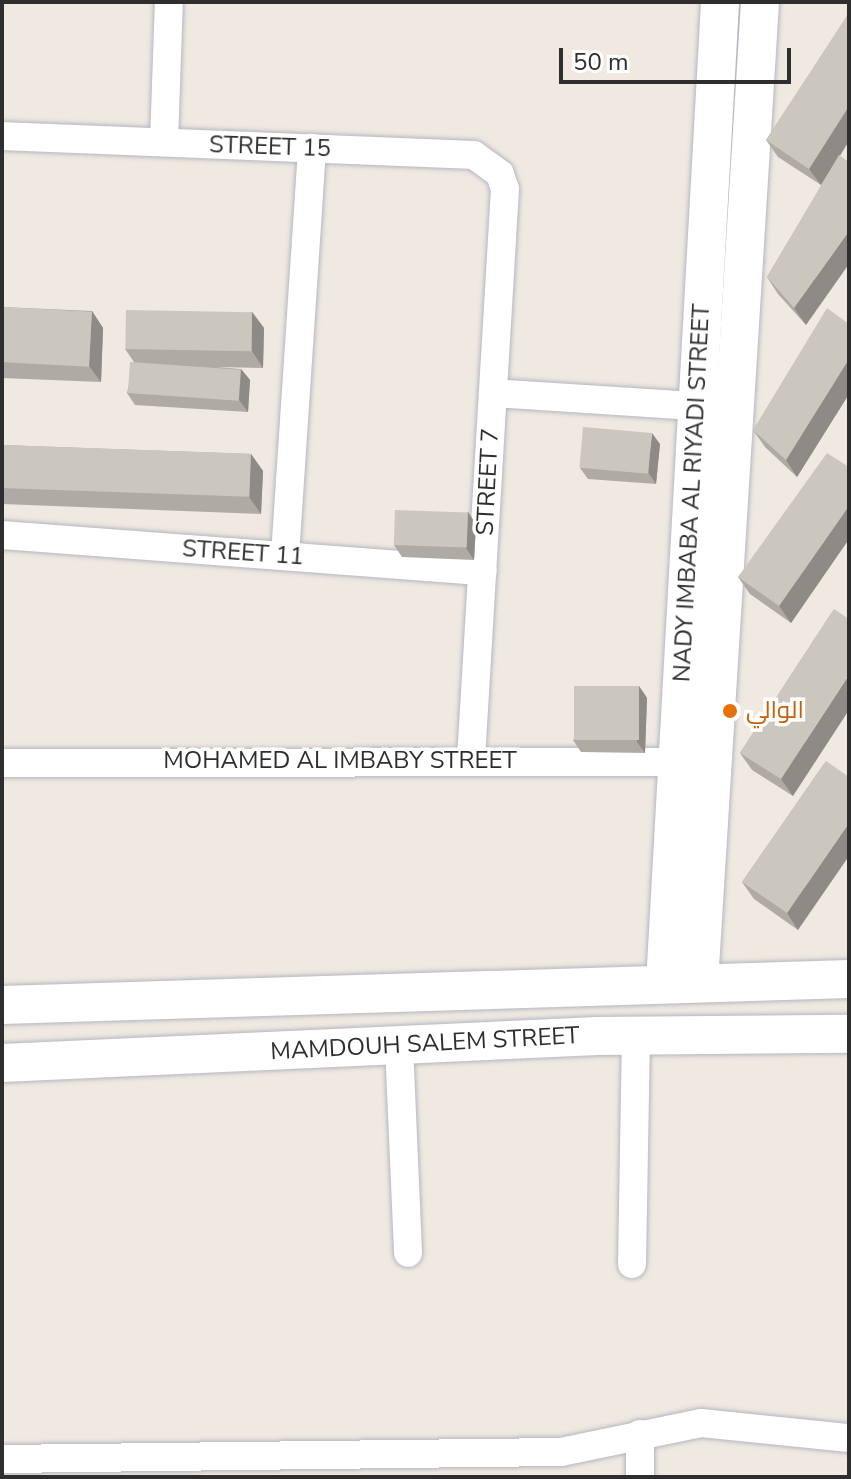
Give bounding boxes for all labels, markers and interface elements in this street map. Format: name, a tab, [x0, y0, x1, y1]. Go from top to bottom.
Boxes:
scale bar	[563, 32, 795, 82]
text: 50 m	[573, 46, 629, 78]
street label: STREET 15	[209, 130, 331, 164]
street label: NADY IMBABA AL RIYADI STREET	[668, 303, 716, 683]
street label: STREET 7	[471, 428, 505, 536]
street label: STREET 11	[181, 534, 305, 572]
place label: الوالي	[746, 697, 804, 725]
marker: الوالي	[721, 702, 739, 720]
street label: MOHAMED AL IMBABY STREET	[163, 747, 517, 775]
street label: MAMDOUH SALEM STREET	[270, 1022, 580, 1066]

